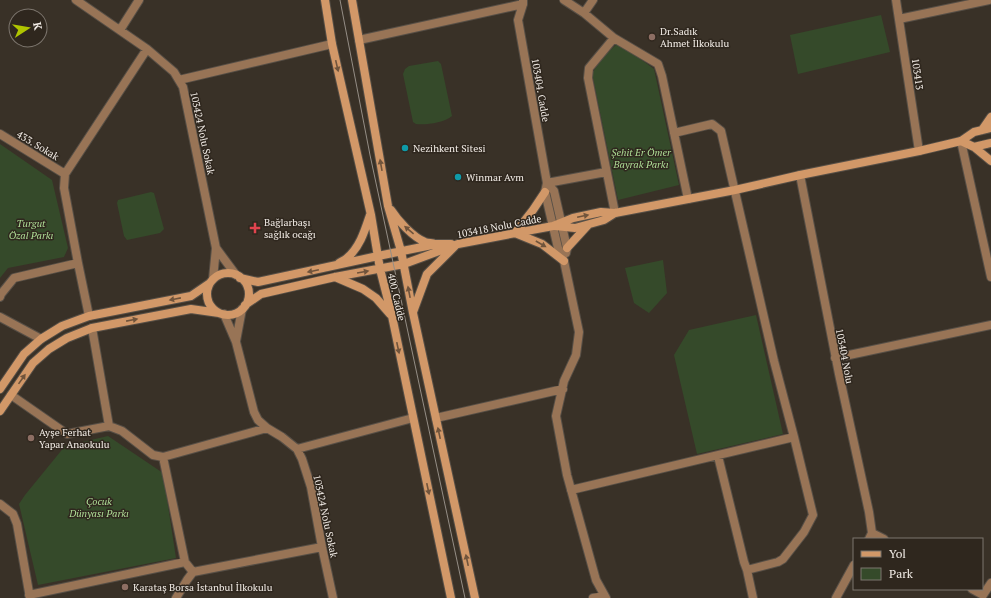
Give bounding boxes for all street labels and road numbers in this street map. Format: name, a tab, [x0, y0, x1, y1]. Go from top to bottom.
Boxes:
street label: 103404. Cadde	[529, 57, 553, 123]
street label: 103413	[909, 57, 926, 91]
street label: 103424 Nolu Sokak	[187, 90, 218, 177]
street label: 433. Sokak	[14, 128, 62, 164]
street label: 103418 Nolu Cadde	[456, 212, 543, 241]
street label: 400. Cadde	[385, 272, 408, 322]
street label: 103404 Nolu	[833, 327, 856, 385]
street label: 103424 Nolu Sokak	[310, 473, 341, 560]

